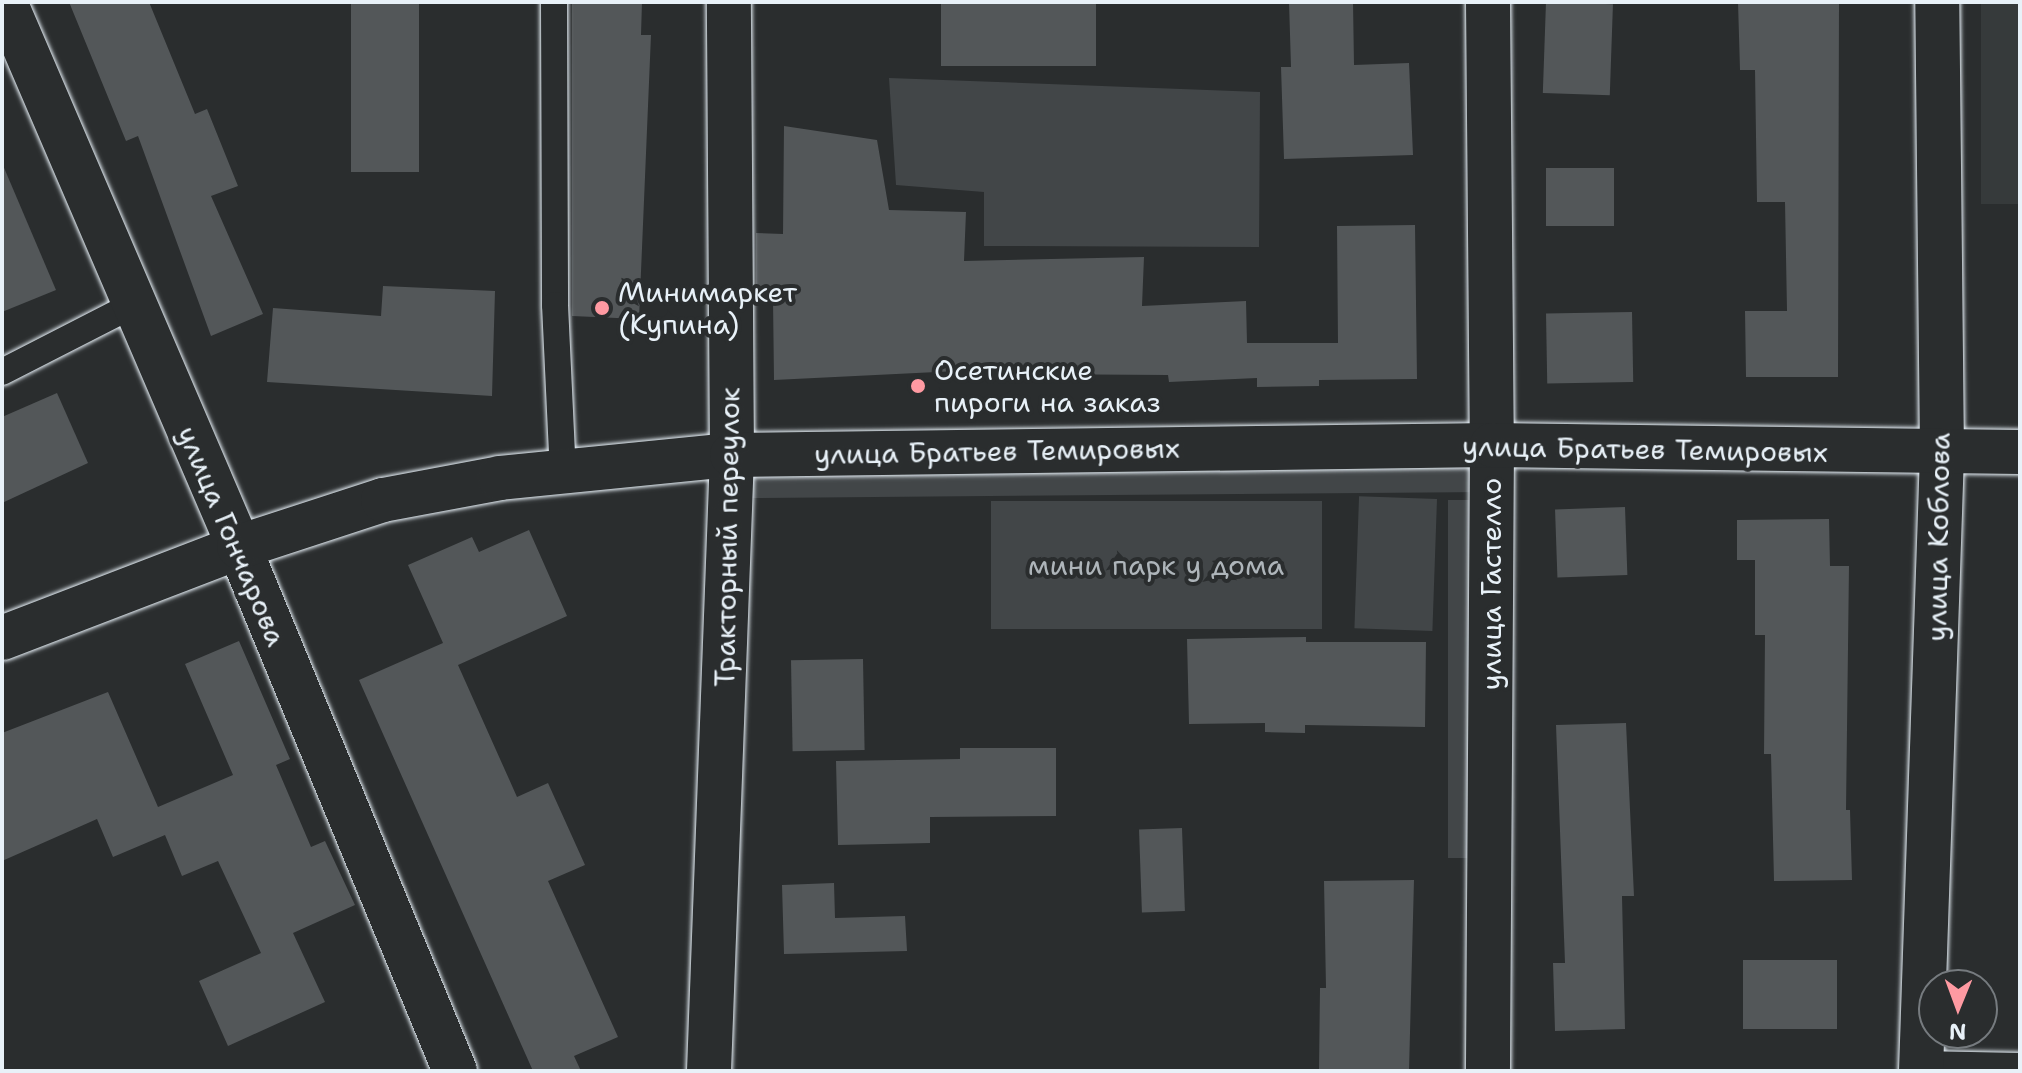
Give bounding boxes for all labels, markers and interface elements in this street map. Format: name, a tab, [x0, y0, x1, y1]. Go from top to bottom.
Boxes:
place label: Минимаркет (Купина)	[618, 275, 797, 341]
marker: Минимаркет (Купина)	[593, 299, 611, 317]
place label: Осетинские пироги на заказ	[934, 353, 1161, 419]
marker: Осетинские пироги на заказ	[909, 377, 927, 395]
street label: Тракторный переулок	[708, 387, 746, 687]
street label: улица Гончарова	[170, 421, 294, 651]
street label: улица Братьев Темировых	[1462, 429, 1828, 469]
street label: улица Братьев Темировых	[814, 431, 1180, 471]
street label: улица Коблова	[1919, 432, 1957, 642]
street label: улица Гастелло	[1474, 478, 1508, 690]
park label: мини парк у дома	[1028, 548, 1284, 582]
north arrow	[1918, 969, 1998, 1049]
text: N	[1949, 1017, 1967, 1046]

